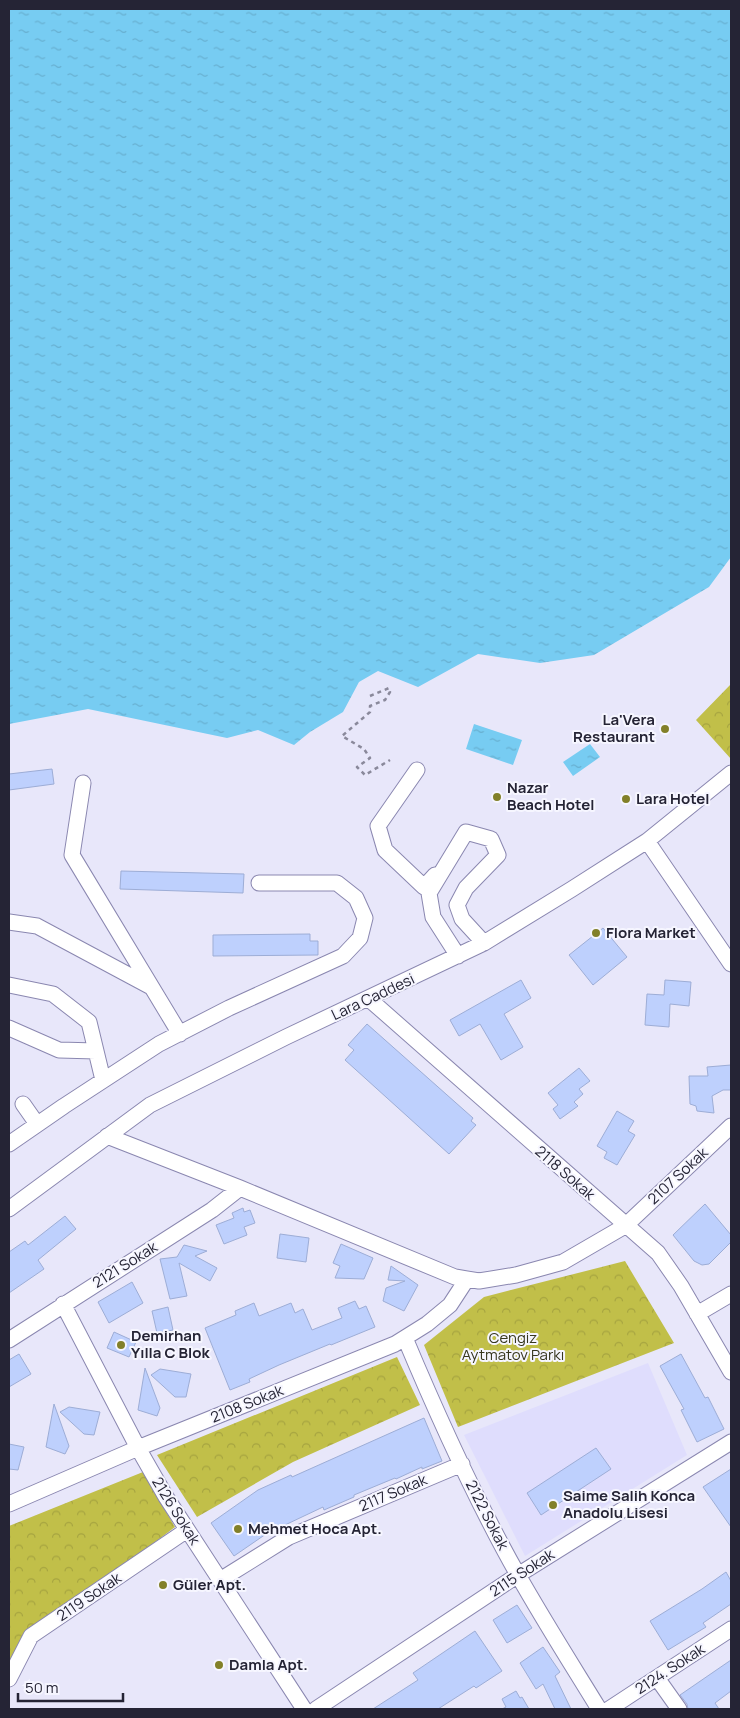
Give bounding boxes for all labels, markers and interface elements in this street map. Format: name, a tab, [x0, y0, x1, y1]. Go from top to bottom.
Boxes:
place label: La'Vera Restaurant	[573, 709, 655, 747]
marker: La'Vera Restaurant	[659, 723, 671, 735]
place label: Nazar Beach Hotel	[507, 777, 594, 815]
place label: Lara Hotel	[636, 788, 710, 809]
marker: Nazar Beach Hotel	[491, 791, 503, 803]
marker: Lara Hotel	[620, 793, 632, 805]
place label: Flora Market	[606, 922, 696, 943]
marker: Flora Market	[590, 927, 602, 939]
street label: Lara Caddesi	[328, 968, 418, 1025]
street label: 2118 Sokak	[531, 1141, 600, 1205]
street label: 2107 Sokak	[643, 1142, 713, 1209]
street label: 2121 Sokak	[88, 1236, 162, 1293]
place label: Demirhan Yılla C Blok	[131, 1325, 210, 1363]
park label: Cengiz Aytmatov Parkı	[462, 1327, 564, 1365]
marker: Demirhan Yılla C Blok	[115, 1339, 127, 1351]
street label: 2108 Sokak	[207, 1379, 287, 1428]
street label: 2117 Sokak	[356, 1469, 431, 1516]
street label: 2126 Sokak	[147, 1473, 206, 1549]
street label: 2122 Sokak	[461, 1476, 514, 1554]
place label: Saime Salih Konca Anadolu Lisesi	[563, 1485, 695, 1523]
marker: Saime Salih Konca Anadolu Lisesi	[547, 1499, 559, 1511]
place label: Mehmet Hoca Apt.	[248, 1518, 382, 1539]
marker: Mehmet Hoca Apt.	[232, 1523, 244, 1535]
street label: 2115 Sokak	[485, 1544, 559, 1601]
street label: 2119 Sokak	[52, 1567, 126, 1626]
place label: Güler Apt.	[173, 1574, 246, 1595]
marker: Güler Apt.	[157, 1579, 169, 1591]
street label: 2124. Sokak	[631, 1638, 709, 1699]
place label: Damla Apt.	[229, 1654, 308, 1675]
marker: Damla Apt.	[213, 1659, 225, 1671]
scale bar	[18, 1670, 122, 1702]
text: 50 m	[25, 1677, 59, 1698]

